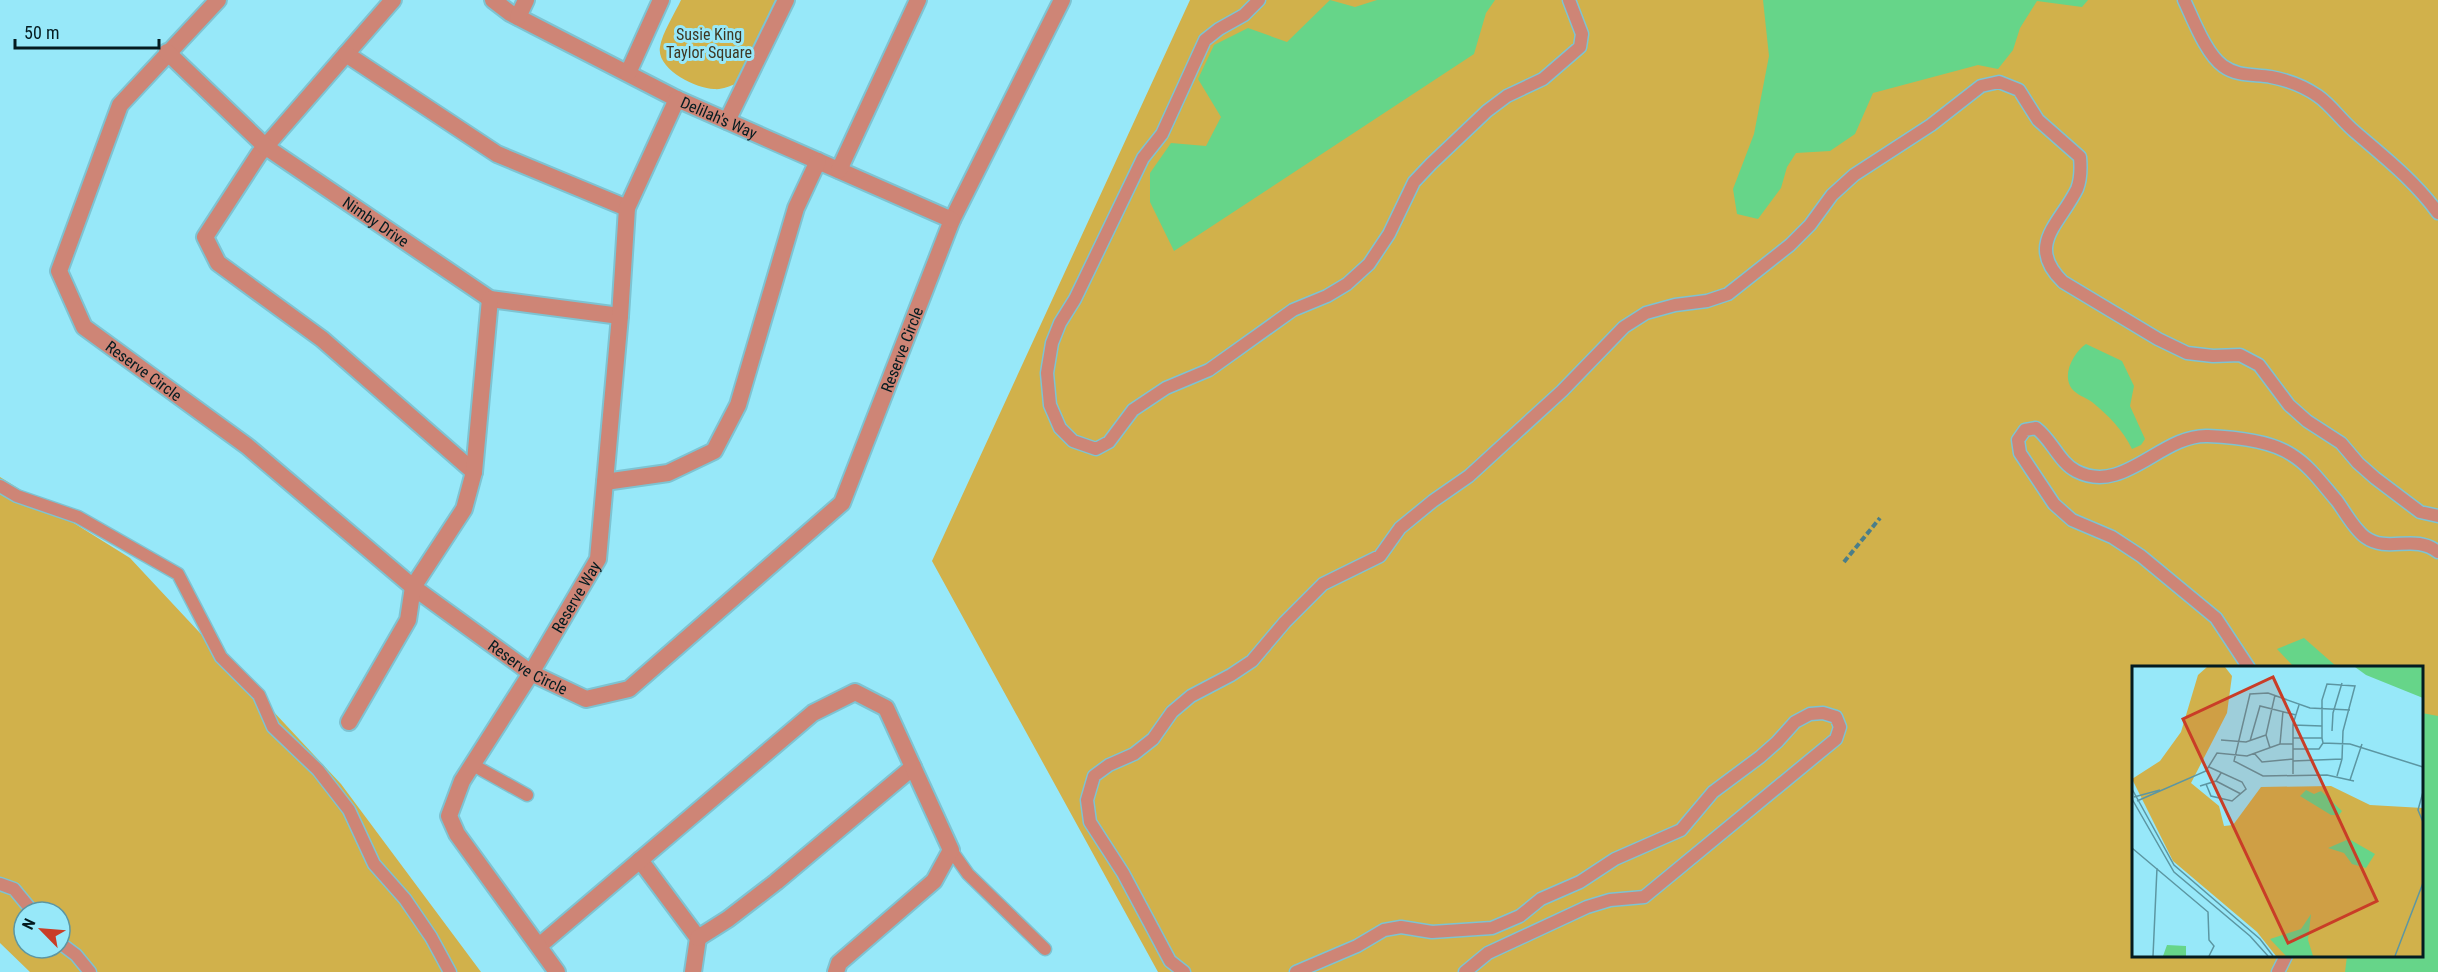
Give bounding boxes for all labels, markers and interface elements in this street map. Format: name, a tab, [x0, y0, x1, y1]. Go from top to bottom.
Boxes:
scale bar	[15, 12, 159, 50]
text: 50 m	[24, 22, 59, 43]
park label: Susie King Taylor Square	[666, 25, 752, 62]
street label: Delilah's Way	[678, 93, 760, 143]
street label: Nimby Drive	[339, 193, 412, 251]
street label: Reserve Circle	[877, 304, 927, 395]
street label: Reserve Circle	[102, 337, 185, 405]
street label: Reserve Way	[548, 558, 605, 636]
street label: Reserve Circle	[484, 636, 571, 699]
inset map	[2132, 666, 2423, 957]
north arrow	[12, 900, 72, 960]
text: N	[18, 915, 40, 932]

